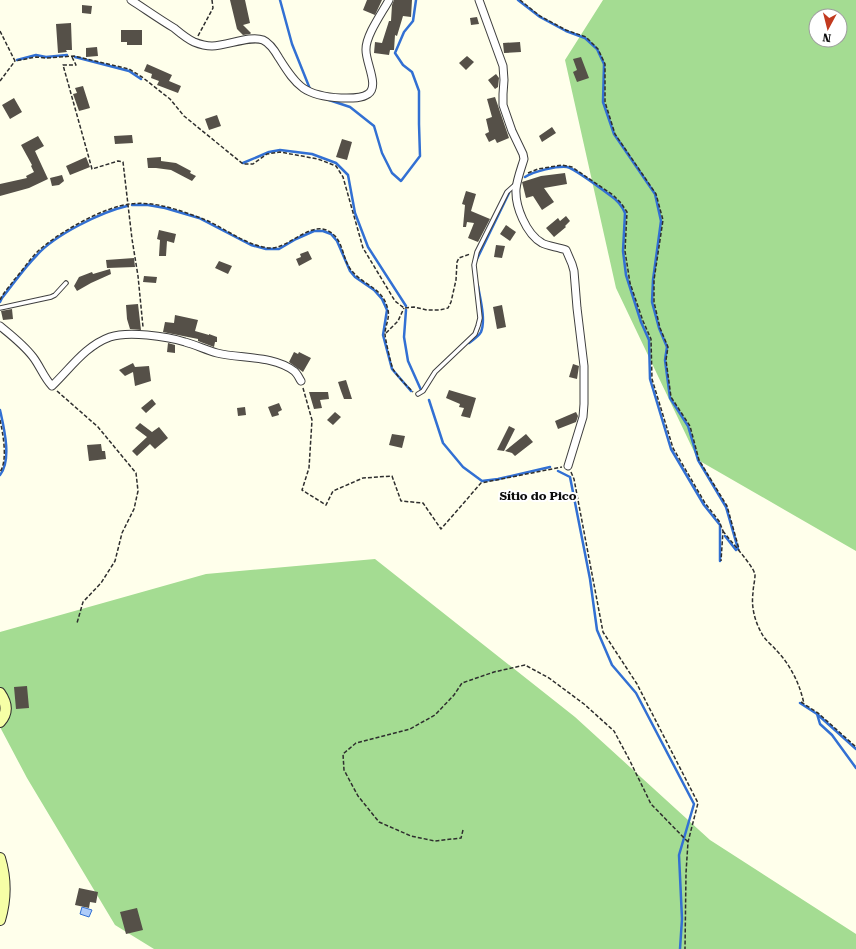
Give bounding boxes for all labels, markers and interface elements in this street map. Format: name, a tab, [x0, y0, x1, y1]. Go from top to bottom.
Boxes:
north arrow	[808, 8, 848, 48]
text: N	[821, 30, 832, 44]
district label: Sítio do Pico	[499, 489, 577, 503]

